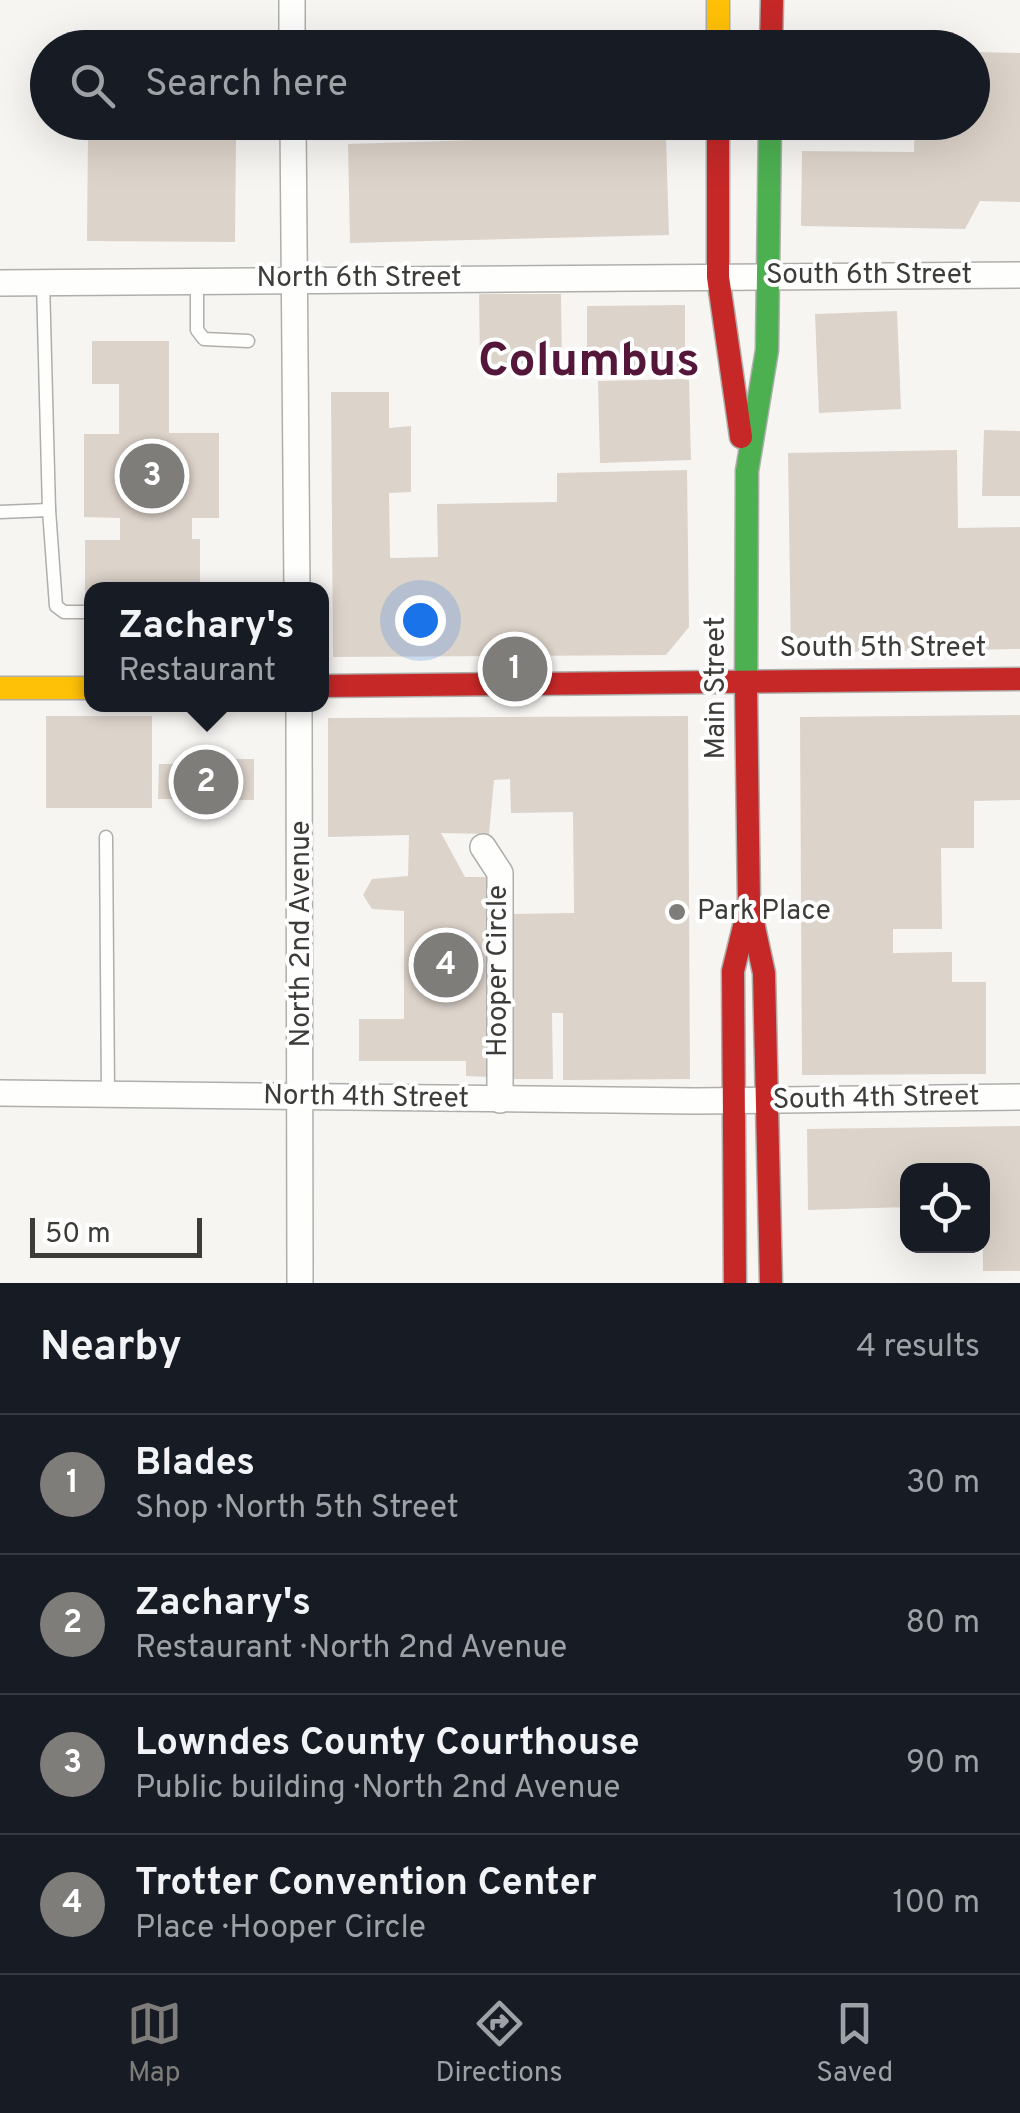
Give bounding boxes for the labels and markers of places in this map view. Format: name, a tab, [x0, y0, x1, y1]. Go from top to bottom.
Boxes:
pin: 3	[120, 438, 184, 514]
pin: 1	[482, 632, 548, 706]
pin: 2	[174, 744, 238, 820]
place label: Park Place	[697, 894, 831, 930]
marker: Park Place	[666, 901, 688, 923]
pin: 4	[414, 928, 478, 1002]

